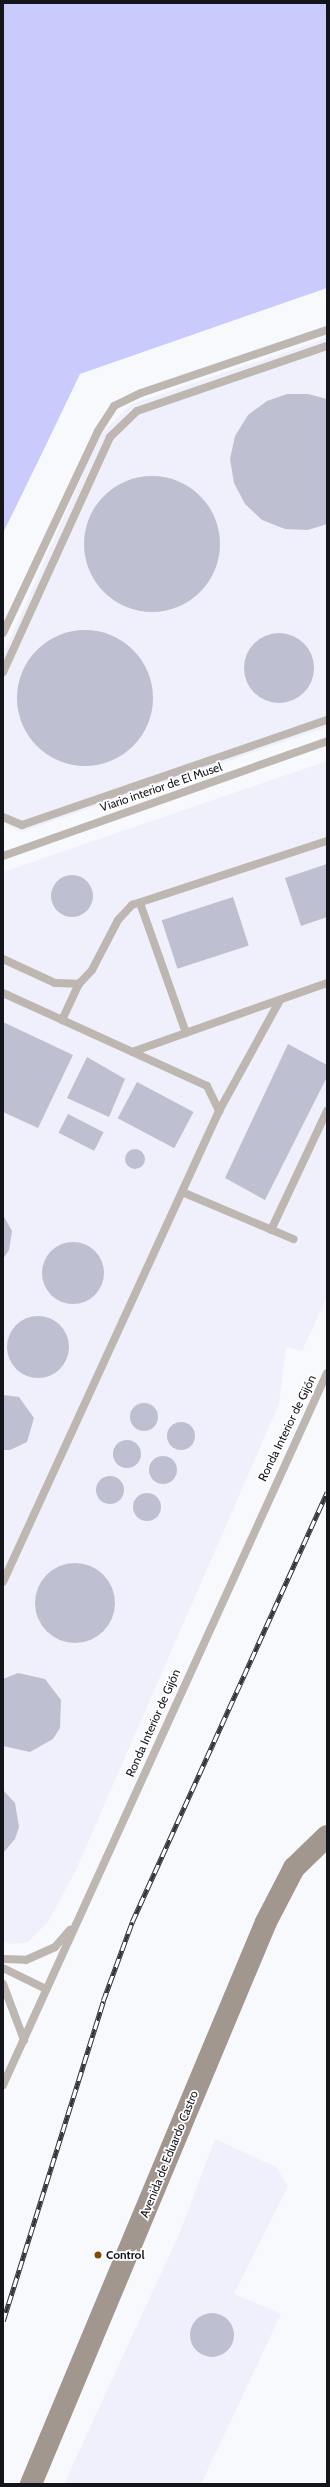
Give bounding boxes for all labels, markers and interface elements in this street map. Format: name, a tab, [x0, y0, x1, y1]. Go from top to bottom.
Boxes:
street label: Viario interior de El Musel	[98, 759, 224, 815]
street label: Ronda Interior de Gijón	[255, 1373, 319, 1483]
street label: Ronda Interior de Gijón	[123, 1667, 183, 1779]
street label: Avenida de Eduardo Castro	[137, 2088, 201, 2220]
place label: Control	[106, 2248, 145, 2262]
marker: Control	[93, 2250, 103, 2260]

